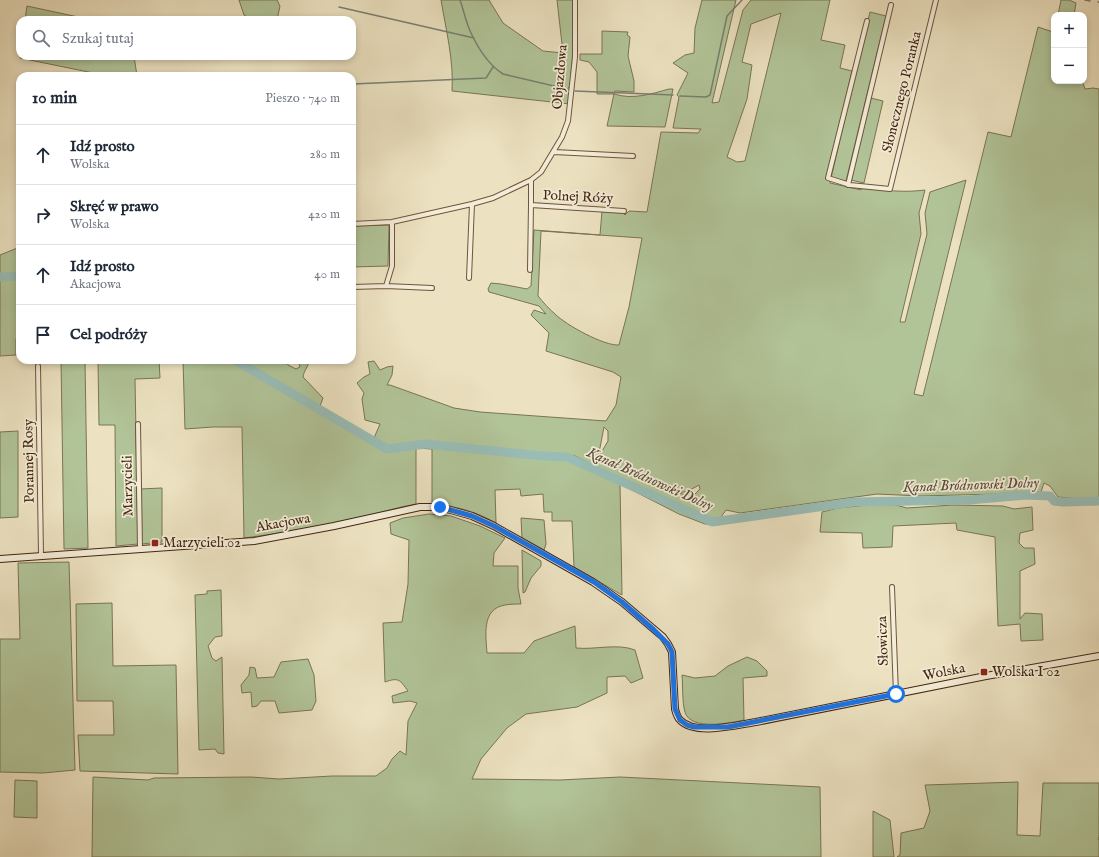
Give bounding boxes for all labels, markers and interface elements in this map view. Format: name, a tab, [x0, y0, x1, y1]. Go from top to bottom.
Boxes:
map controls	[1051, 12, 1087, 84]
button: +	[1051, 12, 1087, 48]
search box	[16, 16, 356, 60]
icon: search	[30, 27, 52, 49]
text: Szukaj tutaj	[62, 29, 134, 48]
street label: Słonecznego Poranka	[878, 29, 926, 155]
street label: Objazdowa	[548, 43, 572, 110]
button: −	[1051, 48, 1087, 84]
text: 10 min	[32, 88, 77, 109]
text: Pieszo · 740 m	[265, 90, 340, 107]
text: Idź prosto	[70, 137, 135, 156]
icon: ahead	[32, 144, 54, 166]
text: 280 m	[310, 146, 340, 163]
text: Wolska	[70, 156, 109, 173]
street label: Polnej Róży	[542, 186, 614, 208]
text: Skręć w prawo	[70, 197, 159, 216]
icon: right	[32, 204, 54, 226]
text: 420 m	[308, 206, 340, 223]
text: Wolska	[70, 216, 109, 233]
text: Idź prosto	[70, 257, 135, 276]
icon: ahead	[32, 264, 54, 286]
text: 40 m	[314, 266, 340, 283]
text: Akacjowa	[70, 276, 121, 293]
icon: arrive	[32, 324, 54, 346]
text: Cel podróży	[70, 325, 147, 344]
street label: Porannej Rosy	[19, 419, 39, 503]
water label: Kanał Bródnowski Dolny	[583, 442, 716, 516]
street label: Marzycieli	[118, 455, 138, 517]
water label: Kanał Bródnowski Dolny	[902, 473, 1040, 497]
route end	[431, 498, 449, 516]
street label: Akacjowa	[253, 509, 313, 537]
place label: Marzycieli 02	[163, 534, 241, 552]
marker: Marzycieli 02	[150, 538, 160, 548]
street label: Słowicza	[873, 615, 893, 666]
street label: Wolska	[921, 659, 967, 685]
place label: Wolska I 02	[992, 663, 1060, 681]
marker: Wolska I 02	[979, 667, 989, 677]
route start	[887, 685, 905, 703]

